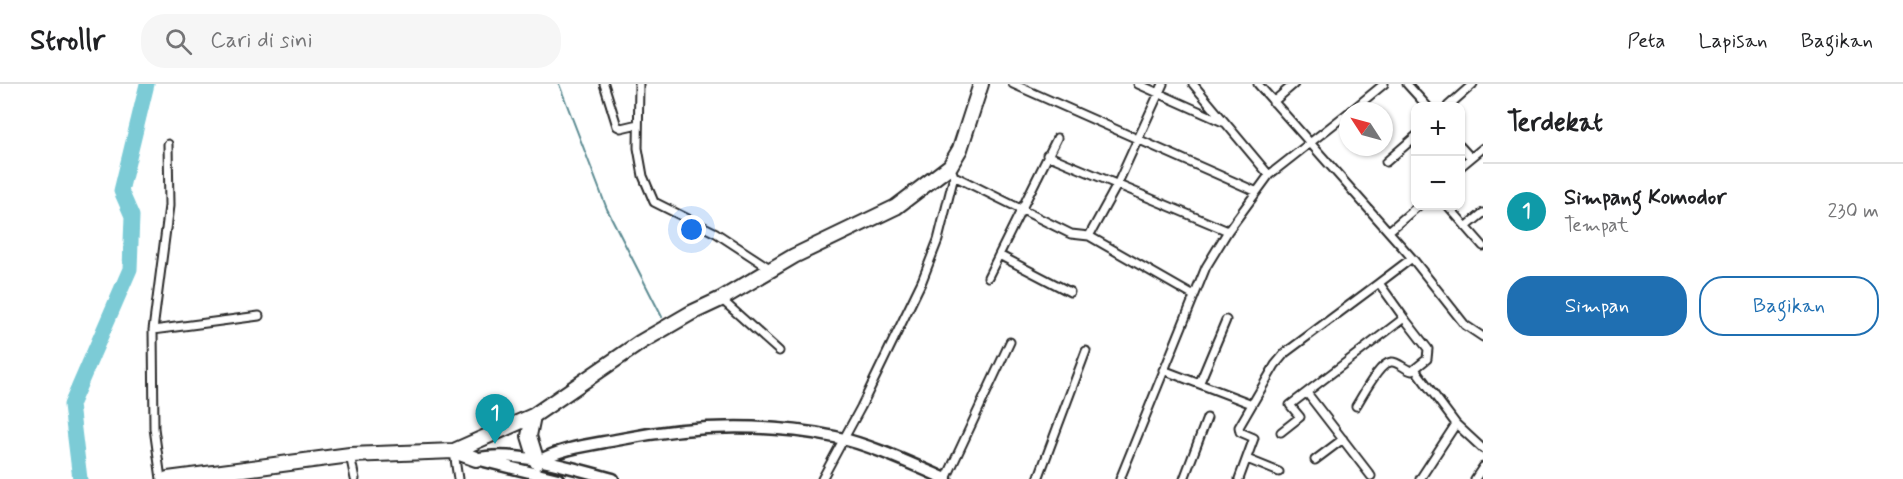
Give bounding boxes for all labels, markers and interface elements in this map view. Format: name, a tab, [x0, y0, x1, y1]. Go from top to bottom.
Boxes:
search box	[141, 14, 561, 68]
text: Strollr	[30, 23, 105, 60]
icon: search	[162, 25, 195, 58]
text: Cari di sini	[210, 27, 313, 55]
text: Peta	[1627, 27, 1666, 55]
text: Lapisan	[1699, 27, 1768, 55]
text: Bagikan	[1801, 27, 1873, 55]
north arrow	[1339, 102, 1393, 156]
map controls	[1411, 102, 1465, 210]
button: +	[1411, 102, 1465, 156]
text: Terdekat	[1507, 106, 1603, 140]
button: −	[1411, 156, 1465, 210]
text: Simpang Komodor	[1564, 184, 1726, 212]
text: 1	[1522, 198, 1531, 225]
text: 230 m	[1827, 198, 1879, 225]
text: Tempat	[1564, 212, 1629, 239]
your location	[677, 215, 706, 244]
button: Simpan	[1507, 276, 1687, 336]
button: Bagikan	[1699, 276, 1879, 336]
pin: 1	[476, 394, 514, 444]

